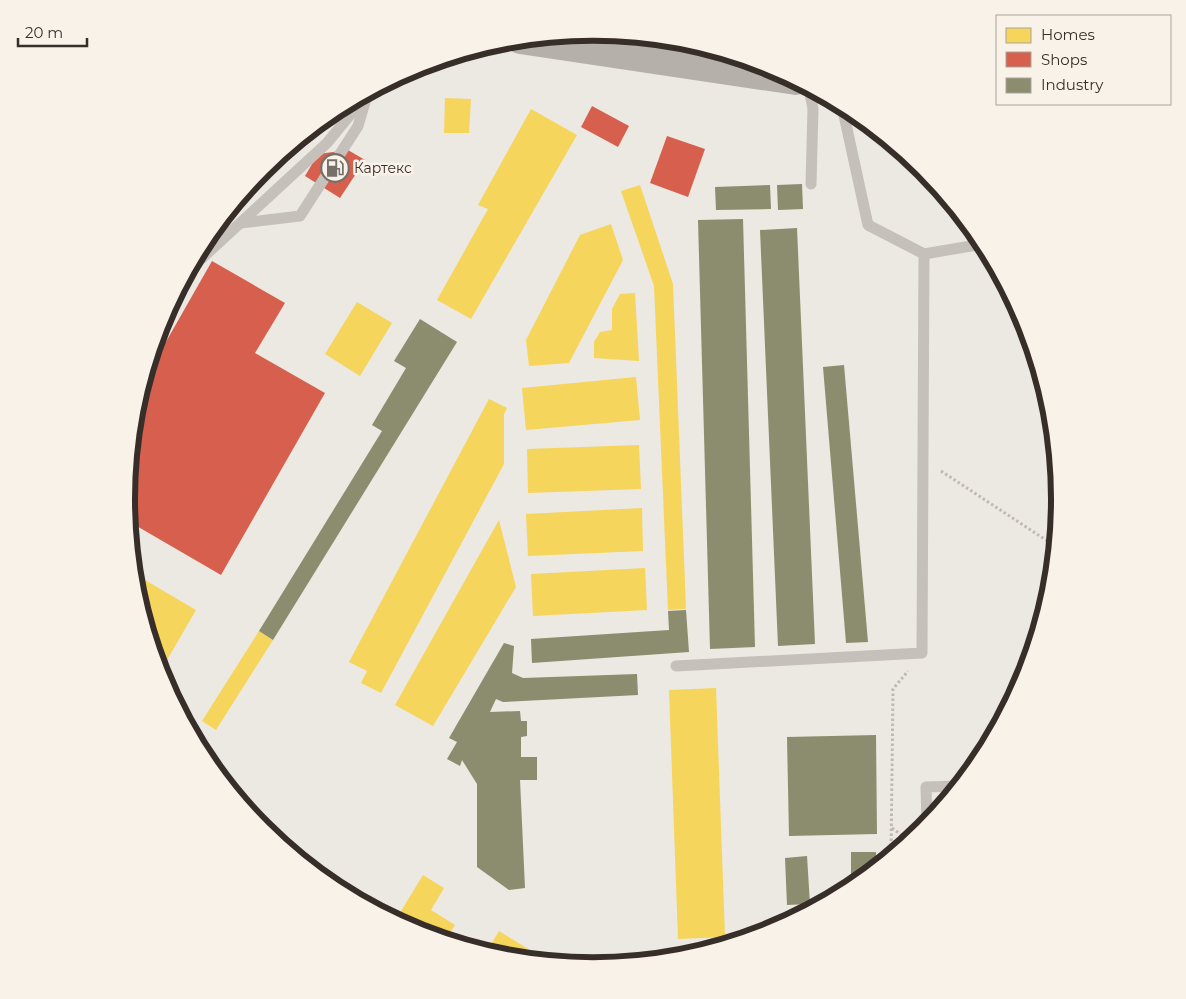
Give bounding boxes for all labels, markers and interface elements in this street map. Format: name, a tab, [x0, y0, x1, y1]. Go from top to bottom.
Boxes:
scale bar	[18, 15, 86, 47]
legend	[996, 15, 1171, 105]
text: 20 m	[25, 23, 63, 42]
text: Homes	[1041, 25, 1095, 44]
text: Shops	[1041, 50, 1087, 69]
text: Industry	[1041, 75, 1104, 94]
fuel station icon: Картекс	[320, 153, 350, 183]
place label: Картекс	[354, 159, 412, 177]

